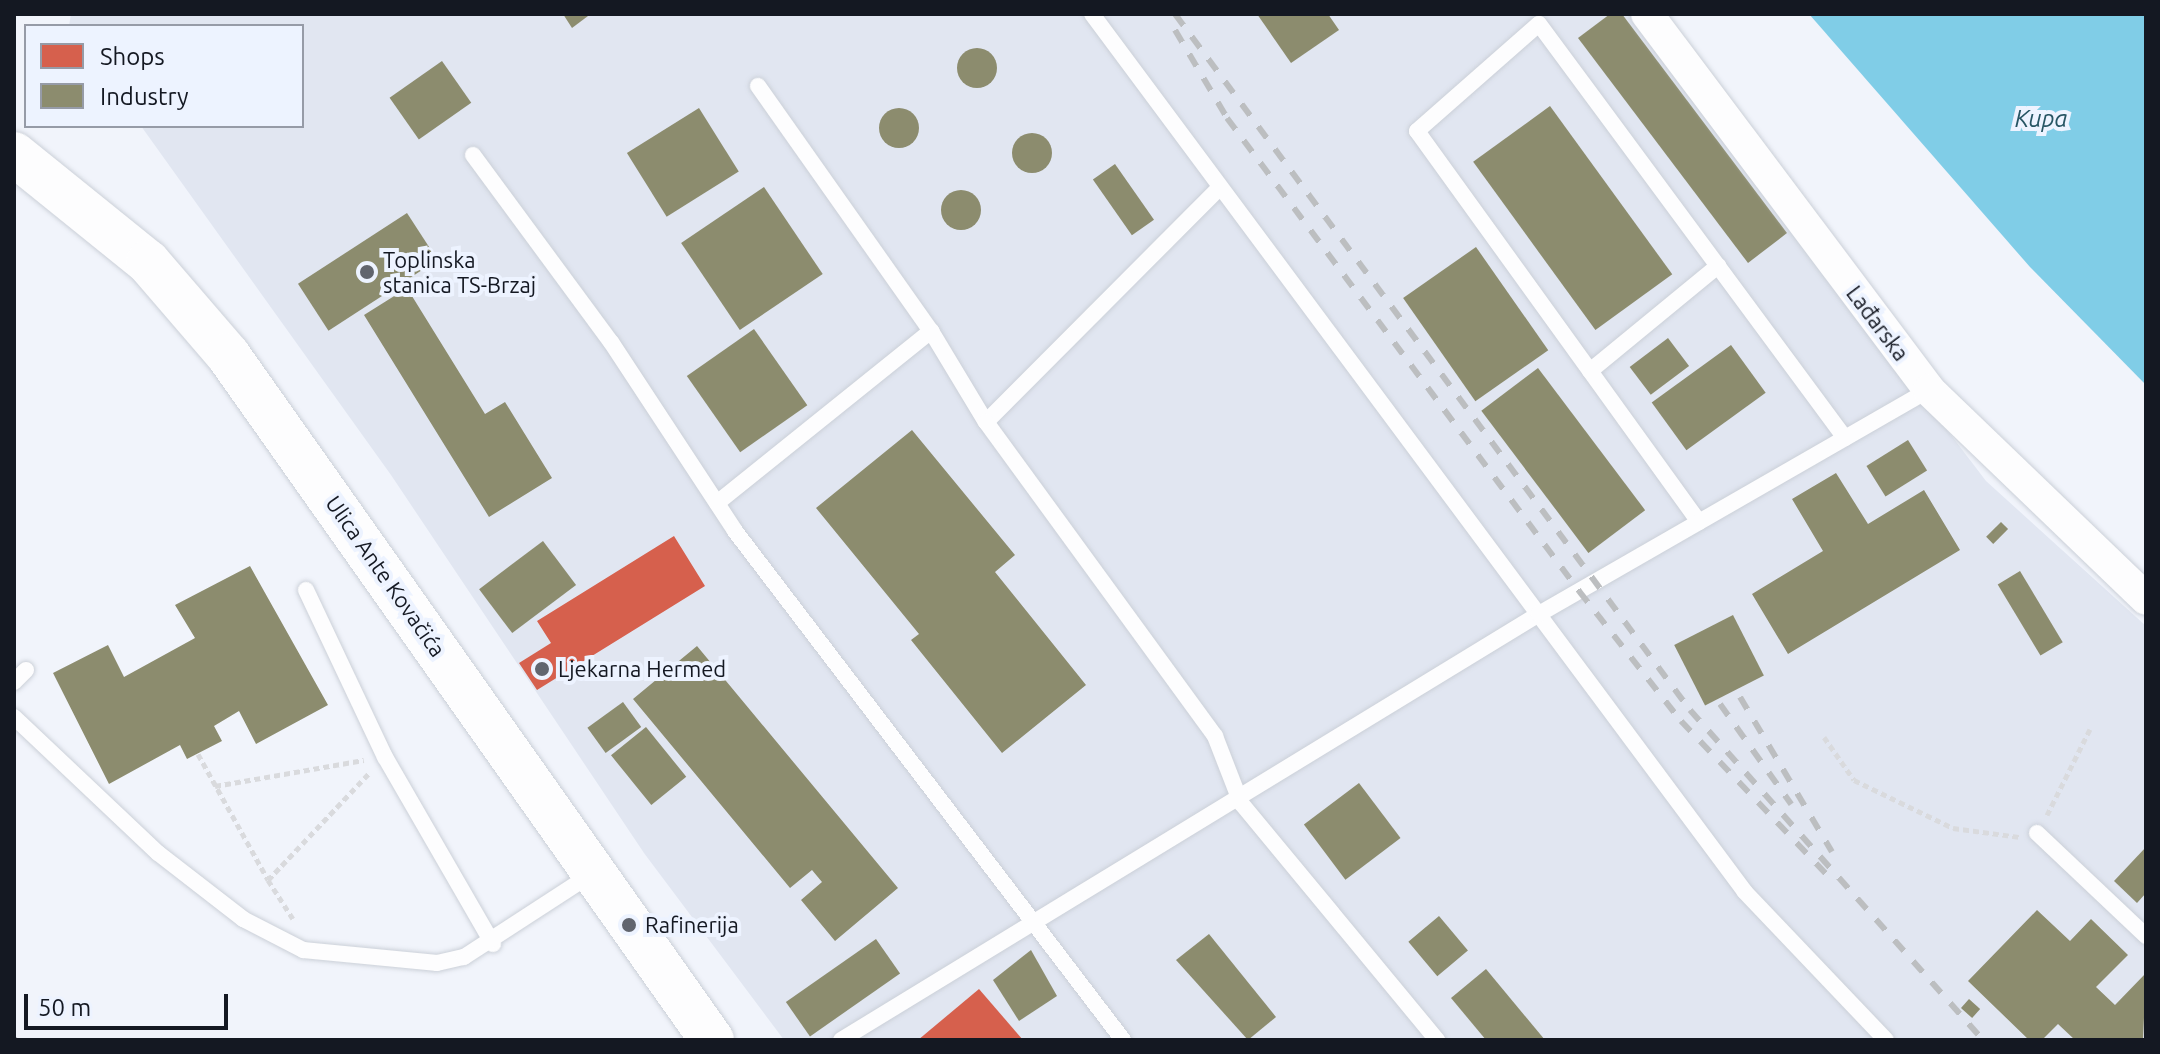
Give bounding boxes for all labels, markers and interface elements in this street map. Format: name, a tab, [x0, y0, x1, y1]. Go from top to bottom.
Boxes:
legend	[24, 24, 304, 128]
text: Shops	[100, 43, 165, 70]
text: Industry	[100, 83, 189, 110]
water label: Kupa	[2015, 105, 2067, 133]
place label: Toplinska stanica TS-Brzaj	[383, 246, 536, 298]
marker: Toplinska stanica TS-Brzaj	[358, 263, 376, 281]
street label: Lađarska	[1841, 280, 1915, 366]
street label: Ulica Ante Kovačića	[321, 490, 451, 662]
place label: Ljekarna Hermed	[558, 656, 726, 682]
marker: Ljekarna Hermed	[533, 660, 551, 678]
place label: Rafinerija	[645, 912, 739, 938]
marker: Rafinerija	[620, 916, 638, 934]
scale bar	[28, 978, 232, 1028]
text: 50 m	[38, 994, 91, 1021]

